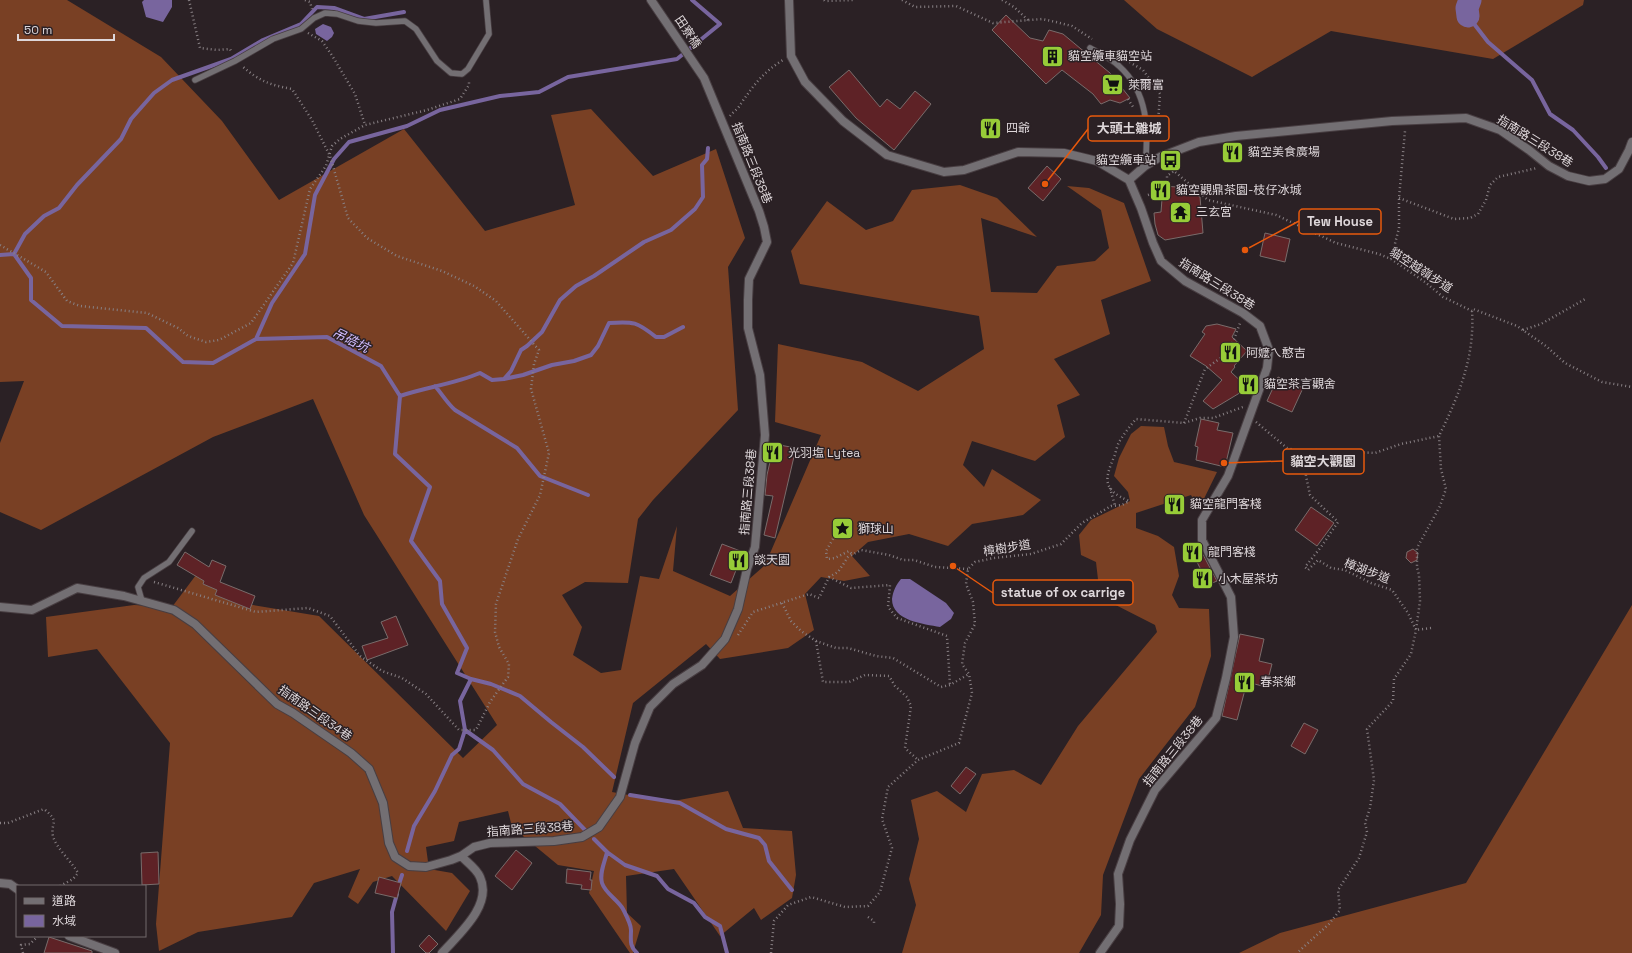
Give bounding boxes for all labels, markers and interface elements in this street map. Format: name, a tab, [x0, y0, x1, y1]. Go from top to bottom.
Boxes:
street label: 田寮橋	[671, 13, 705, 51]
scale bar	[18, 16, 114, 42]
text: 50 m	[24, 22, 52, 38]
building icon: 貓空纜車貓空站	[1040, 43, 1066, 69]
place label: 貓空纜車貓空站	[1068, 48, 1152, 64]
supermarket icon: 萊爾富	[1100, 72, 1126, 98]
place label: 萊爾富	[1128, 77, 1164, 93]
street label: 指南路三段38巷	[1494, 111, 1576, 171]
restaurant icon: 四爺	[978, 115, 1004, 141]
callout: 大頭土雛城	[1088, 116, 1169, 141]
street label: 指南路三段38巷	[728, 120, 776, 206]
place label: 四爺	[1006, 120, 1030, 136]
text: 大頭土雛城	[1096, 120, 1162, 137]
restaurant icon: 貓空美食廣場	[1220, 139, 1246, 165]
place label: 貓空美食廣場	[1248, 144, 1320, 160]
bus stop icon: 貓空纜車站	[1158, 147, 1184, 173]
place label: 貓空纜車站	[1096, 152, 1156, 168]
restaurant icon: 貓空觀鼎茶園-枝仔冰城	[1147, 177, 1173, 203]
place label: 貓空觀鼎茶園-枝仔冰城	[1176, 182, 1301, 198]
temple icon: 三玄宮	[1168, 199, 1194, 225]
place label: 三玄宮	[1196, 204, 1232, 220]
callout: Tew House	[1299, 209, 1381, 234]
text: Tew House	[1307, 213, 1373, 230]
street label: 貓空越嶺步道	[1386, 244, 1456, 296]
street label: 指南路三段38巷	[1176, 254, 1258, 314]
water label: 吊硞坑	[330, 324, 374, 357]
restaurant icon: 阿嬤ㄟ憨吉	[1218, 340, 1244, 366]
place label: 阿嬤ㄟ憨吉	[1246, 345, 1306, 361]
restaurant icon: 貓空茶言觀舍	[1235, 371, 1261, 397]
place label: 貓空茶言觀舍	[1264, 376, 1336, 392]
restaurant icon: 光羽塩 Lytea	[760, 440, 786, 466]
place label: 光羽塩 Lytea	[788, 445, 860, 461]
street label: 指南路三段38巷	[736, 448, 760, 536]
callout: 貓空大觀園	[1283, 449, 1364, 474]
text: 貓空大觀園	[1290, 453, 1356, 470]
restaurant icon: 貓空龍門客棧	[1161, 491, 1187, 517]
place label: 貓空龍門客棧	[1190, 496, 1262, 512]
place icon: 獅球山	[829, 516, 855, 542]
place label: 獅球山	[858, 521, 894, 537]
street label: 樟樹步道	[982, 536, 1032, 560]
restaurant icon: 龍門客棧	[1180, 539, 1206, 565]
place label: 龍門客棧	[1208, 544, 1256, 560]
restaurant icon: 談天園	[725, 547, 751, 573]
place label: 談天園	[754, 552, 790, 568]
street label: 樟湖步道	[1342, 555, 1392, 587]
restaurant icon: 小木屋茶坊	[1189, 566, 1215, 592]
place label: 小木屋茶坊	[1218, 571, 1278, 587]
callout: statue of ox carrige	[993, 580, 1133, 605]
text: statue of ox carrige	[1001, 584, 1125, 601]
restaurant icon: 春茶鄉	[1232, 669, 1258, 695]
place label: 春茶鄉	[1260, 674, 1296, 690]
street label: 指南路三段34巷	[275, 682, 355, 744]
street label: 指南路三段38巷	[1139, 712, 1207, 790]
street label: 指南路三段38巷	[486, 818, 574, 840]
legend	[16, 885, 146, 937]
text: 道路	[52, 893, 76, 909]
text: 水域	[52, 913, 76, 929]

